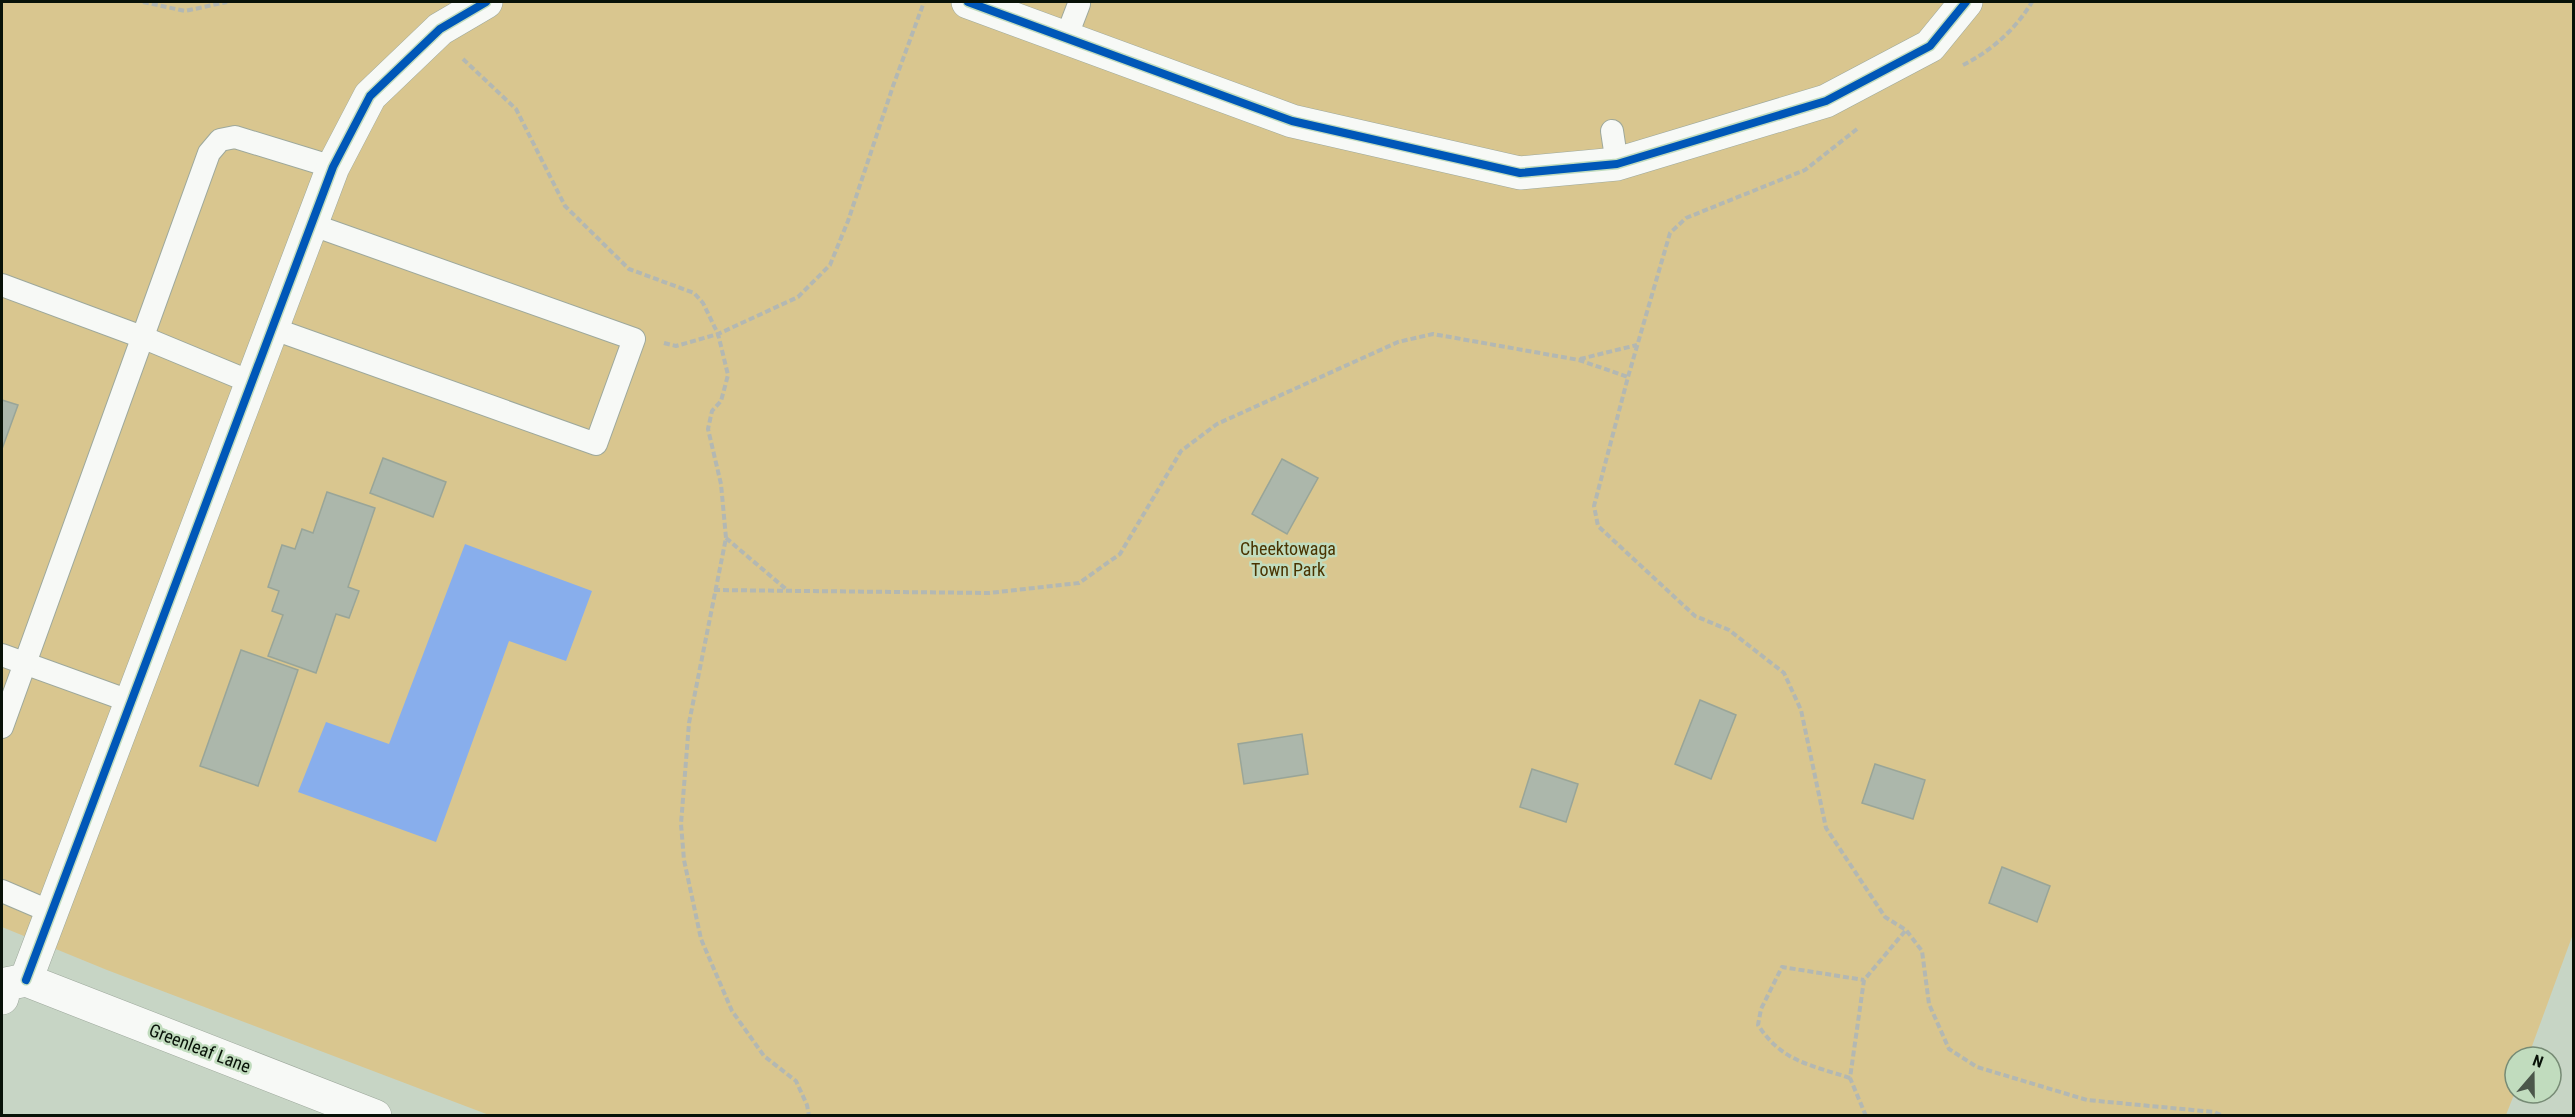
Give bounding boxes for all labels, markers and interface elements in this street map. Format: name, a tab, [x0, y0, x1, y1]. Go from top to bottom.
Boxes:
park label: Cheektowaga Town Park	[1240, 538, 1336, 580]
street label: Greenleaf Lane	[146, 1019, 254, 1077]
north arrow	[2503, 1045, 2563, 1105]
text: N	[2530, 1051, 2546, 1072]

